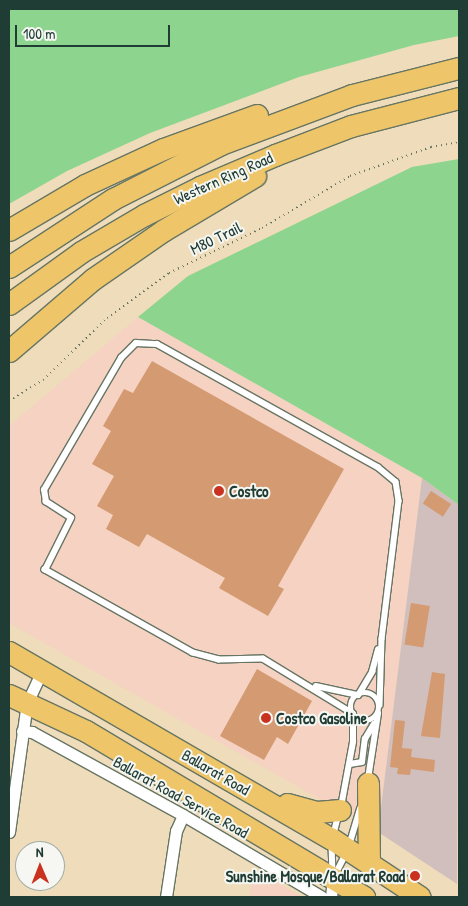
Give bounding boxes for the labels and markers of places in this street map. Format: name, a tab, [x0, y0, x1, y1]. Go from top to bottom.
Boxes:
place label: Costco	[229, 481, 269, 501]
marker: Costco	[213, 485, 225, 497]
place label: Costco Gasoline	[276, 708, 367, 728]
marker: Costco Gasoline	[260, 712, 272, 724]
place label: Sunshine Mosque/Ballarat Road	[226, 866, 405, 886]
marker: Sunshine Mosque/Ballarat Road	[409, 870, 421, 882]

